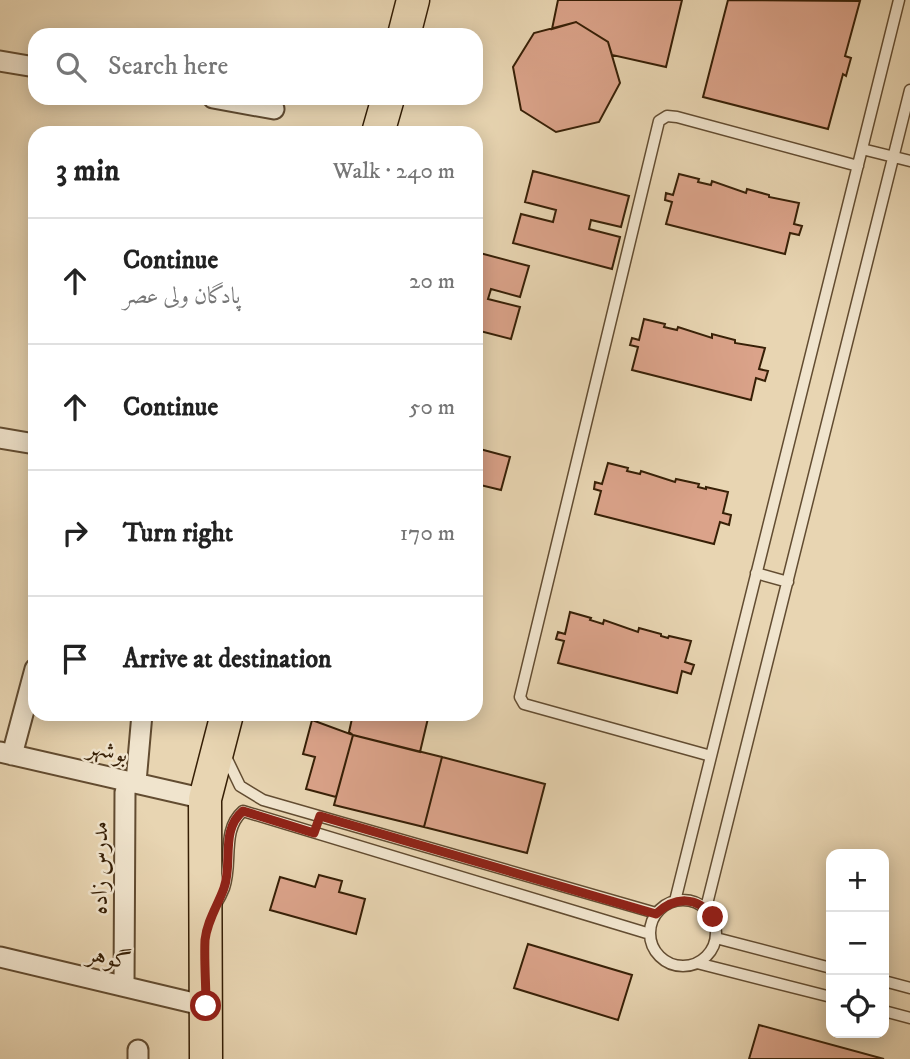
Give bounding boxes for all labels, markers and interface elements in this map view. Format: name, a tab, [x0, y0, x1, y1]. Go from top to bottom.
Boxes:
search box	[28, 28, 483, 105]
icon: search	[52, 48, 90, 86]
text: Search here	[108, 50, 228, 83]
text: 3 min	[56, 153, 120, 190]
text: Walk · 240 m	[333, 157, 455, 186]
text: Continue	[123, 244, 218, 277]
icon: ahead	[56, 262, 94, 300]
text: 20 m	[409, 267, 455, 296]
text: پادگان ولی عصر	[123, 282, 240, 311]
icon: ahead	[56, 388, 94, 426]
text: Continue	[123, 391, 218, 424]
text: 50 m	[409, 393, 455, 422]
icon: right	[56, 514, 94, 552]
text: Turn right	[123, 517, 233, 550]
text: 170 m	[400, 519, 455, 548]
icon: arrive	[56, 640, 94, 678]
text: Arrive at destination	[123, 643, 332, 676]
street label: بوشهر	[82, 731, 131, 770]
street label: مدرس زاده	[85, 821, 115, 915]
map controls	[826, 849, 889, 1038]
button: +	[826, 849, 889, 912]
route end	[697, 901, 728, 932]
button: −	[826, 912, 889, 975]
street label: گوهر	[82, 938, 133, 977]
button: locate	[826, 975, 889, 1038]
route start	[190, 990, 221, 1021]

